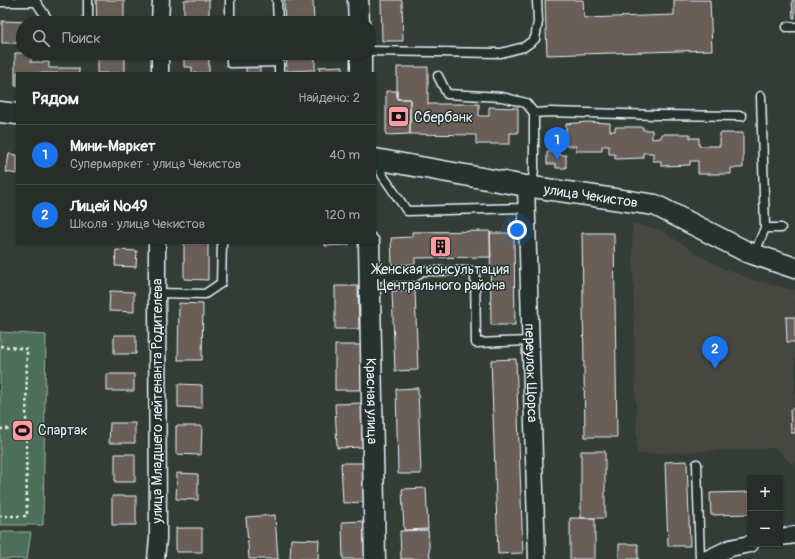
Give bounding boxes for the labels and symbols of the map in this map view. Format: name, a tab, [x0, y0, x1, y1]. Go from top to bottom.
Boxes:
bank icon: Сбербанк	[385, 104, 411, 130]
place label: Сбербанк	[414, 109, 473, 126]
pin: 1	[544, 127, 570, 160]
street label: улица Чекистов	[542, 181, 639, 211]
your location	[507, 220, 527, 240]
building icon: Женская консультация Центрального района	[428, 234, 454, 260]
place label: Женская консультация Центрального района	[371, 261, 509, 294]
street label: улица Младшего лейтенанта Родителева	[149, 278, 166, 525]
street label: переулок Щорса	[521, 323, 541, 423]
pin: 2	[702, 336, 728, 369]
street label: Красная улица	[362, 358, 381, 444]
sports icon: Спартак	[9, 417, 35, 443]
place label: Спартак	[38, 422, 88, 439]

